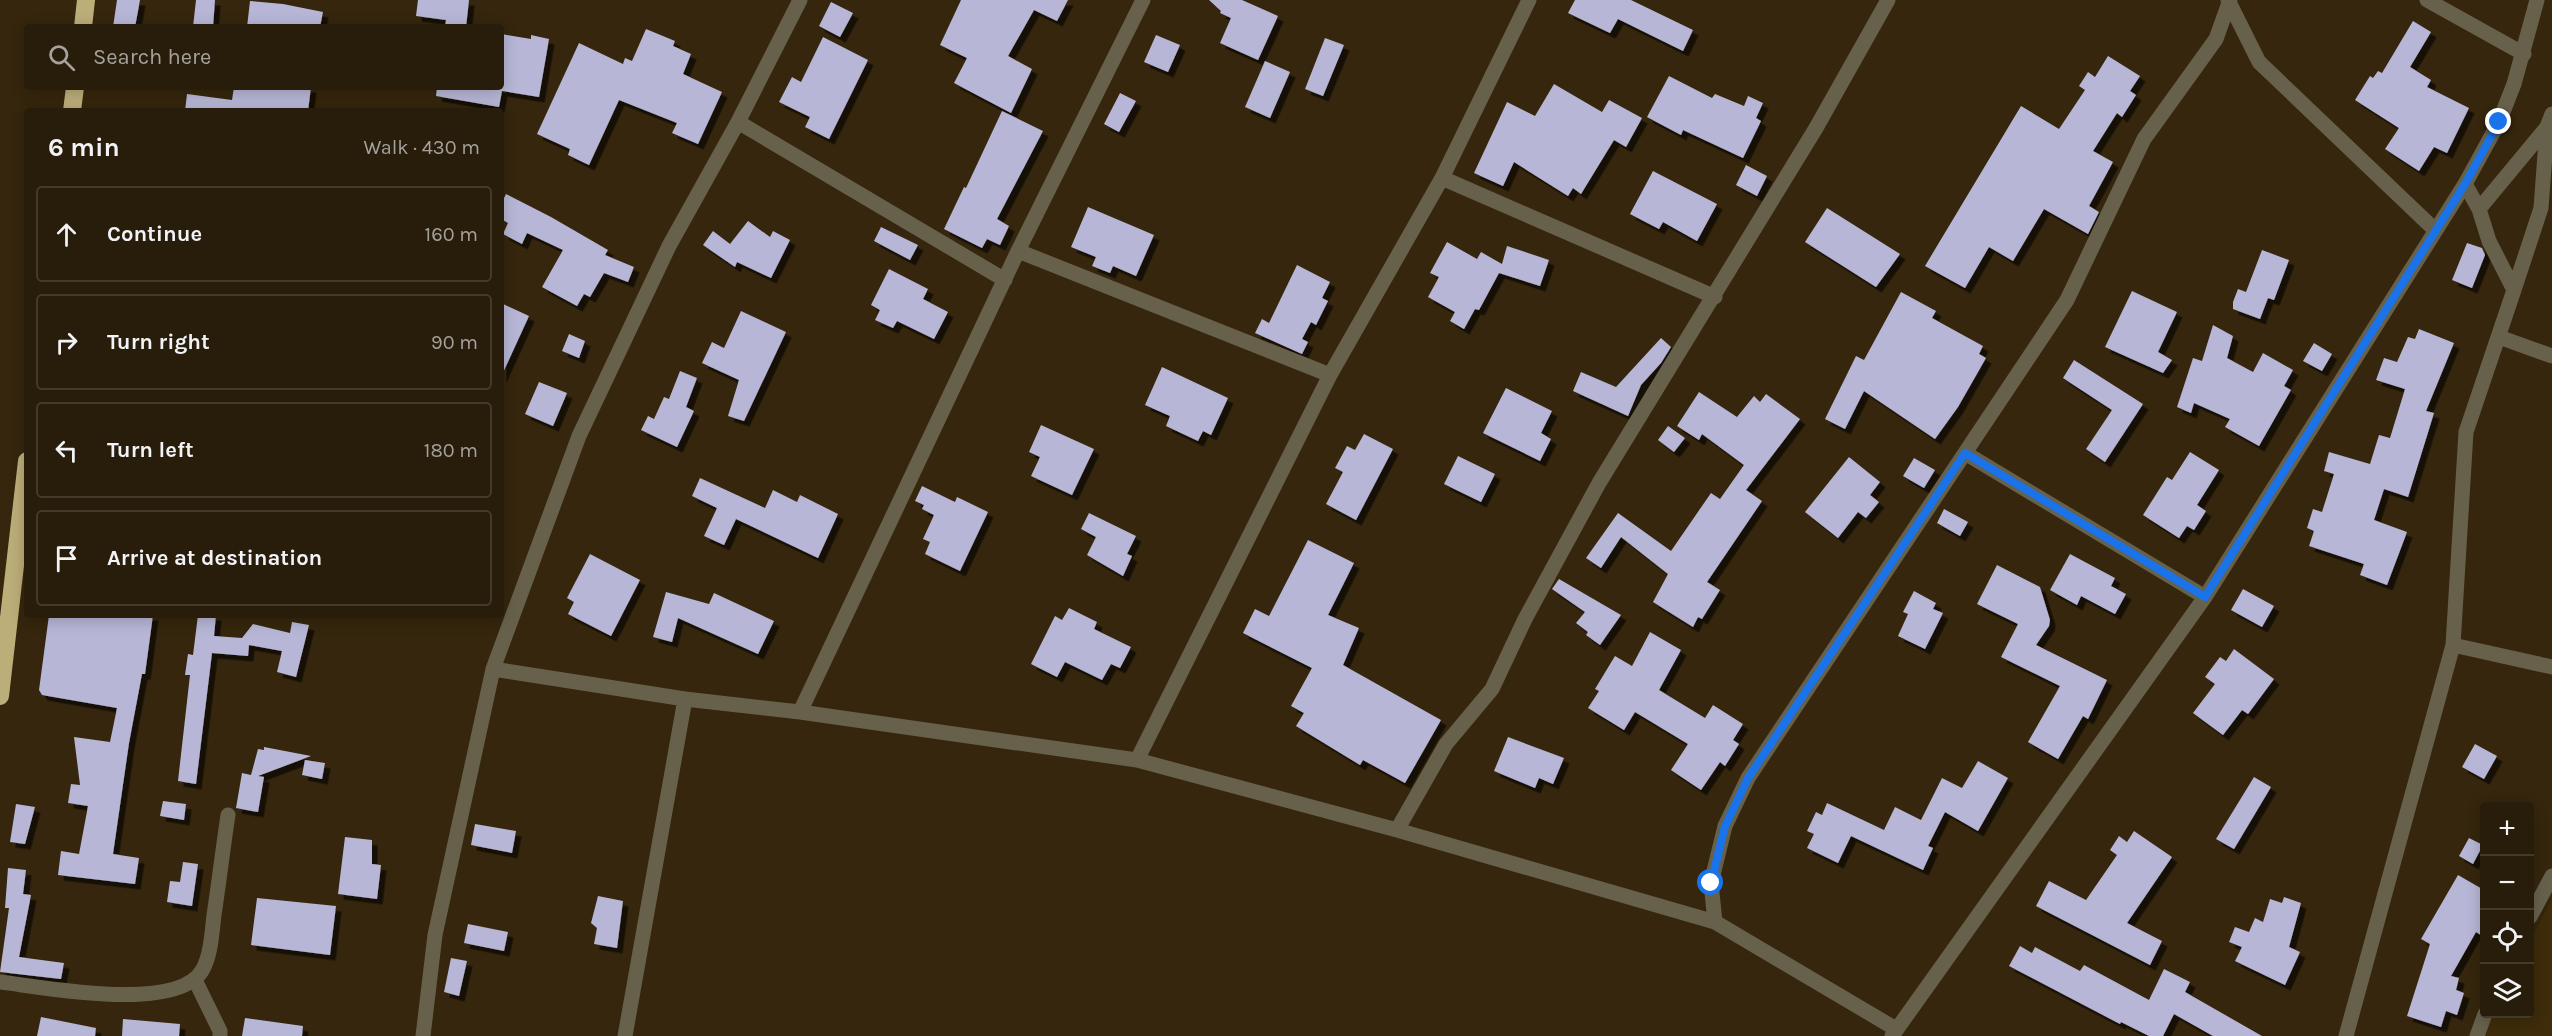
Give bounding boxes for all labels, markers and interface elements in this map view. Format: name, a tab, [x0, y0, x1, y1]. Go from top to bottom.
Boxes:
search box	[24, 24, 504, 90]
icon: search	[45, 41, 78, 74]
text: Search here	[93, 44, 211, 70]
route end	[2485, 108, 2511, 134]
text: 6 min	[48, 132, 120, 163]
text: Walk · 430 m	[364, 136, 480, 159]
icon: ahead	[50, 218, 83, 251]
text: Continue	[107, 221, 202, 247]
text: 160 m	[425, 223, 478, 246]
icon: right	[50, 326, 83, 359]
text: Turn right	[107, 329, 210, 355]
text: 90 m	[431, 331, 478, 354]
icon: left	[50, 434, 83, 467]
text: Turn left	[107, 437, 194, 463]
text: 180 m	[424, 439, 478, 462]
icon: arrive	[50, 542, 83, 575]
text: Arrive at destination	[107, 545, 322, 571]
map controls	[2480, 802, 2534, 1018]
button: +	[2480, 802, 2534, 856]
button: −	[2480, 856, 2534, 910]
route start	[1697, 869, 1723, 895]
button: locate	[2480, 910, 2534, 964]
button: layers	[2480, 964, 2534, 1018]

